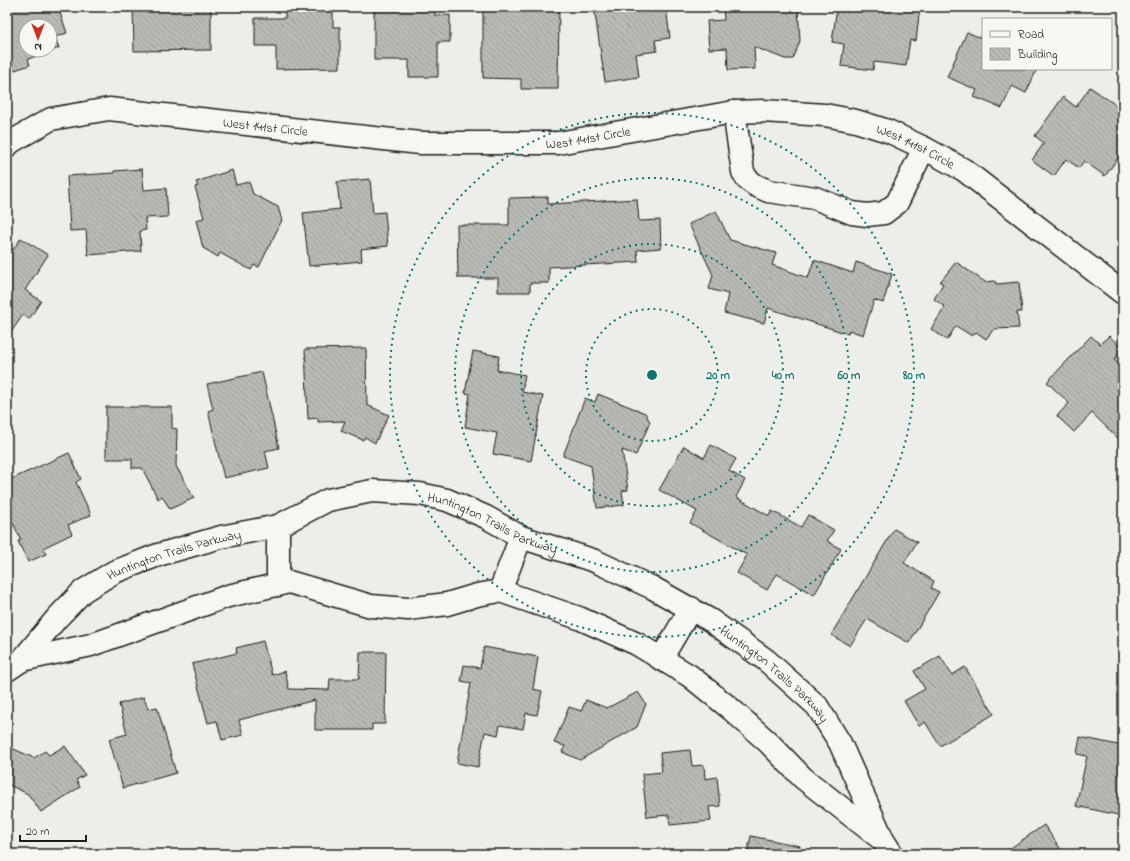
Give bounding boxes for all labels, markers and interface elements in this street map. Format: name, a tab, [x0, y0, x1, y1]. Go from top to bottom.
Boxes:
north arrow	[18, 18, 58, 58]
legend	[982, 18, 1112, 70]
text: Road	[1018, 26, 1044, 44]
text: N	[34, 39, 42, 55]
text: Building	[1017, 46, 1057, 65]
street label: West 141st Circle	[222, 114, 309, 142]
street label: West 141st Circle	[874, 120, 958, 174]
street label: West 141st Circle	[546, 122, 632, 154]
text: 20 m	[705, 367, 730, 385]
text: 40 m	[771, 367, 795, 385]
text: 60 m	[837, 367, 861, 385]
text: 80 m	[902, 367, 926, 385]
centre of rings	[645, 368, 659, 382]
street label: Huntington Trails Parkway	[426, 488, 560, 560]
street label: Huntington Trails Parkway	[103, 525, 243, 585]
street label: Huntington Trails Parkway	[715, 622, 833, 727]
scale bar	[20, 817, 86, 843]
text: 20 m	[26, 823, 49, 841]

